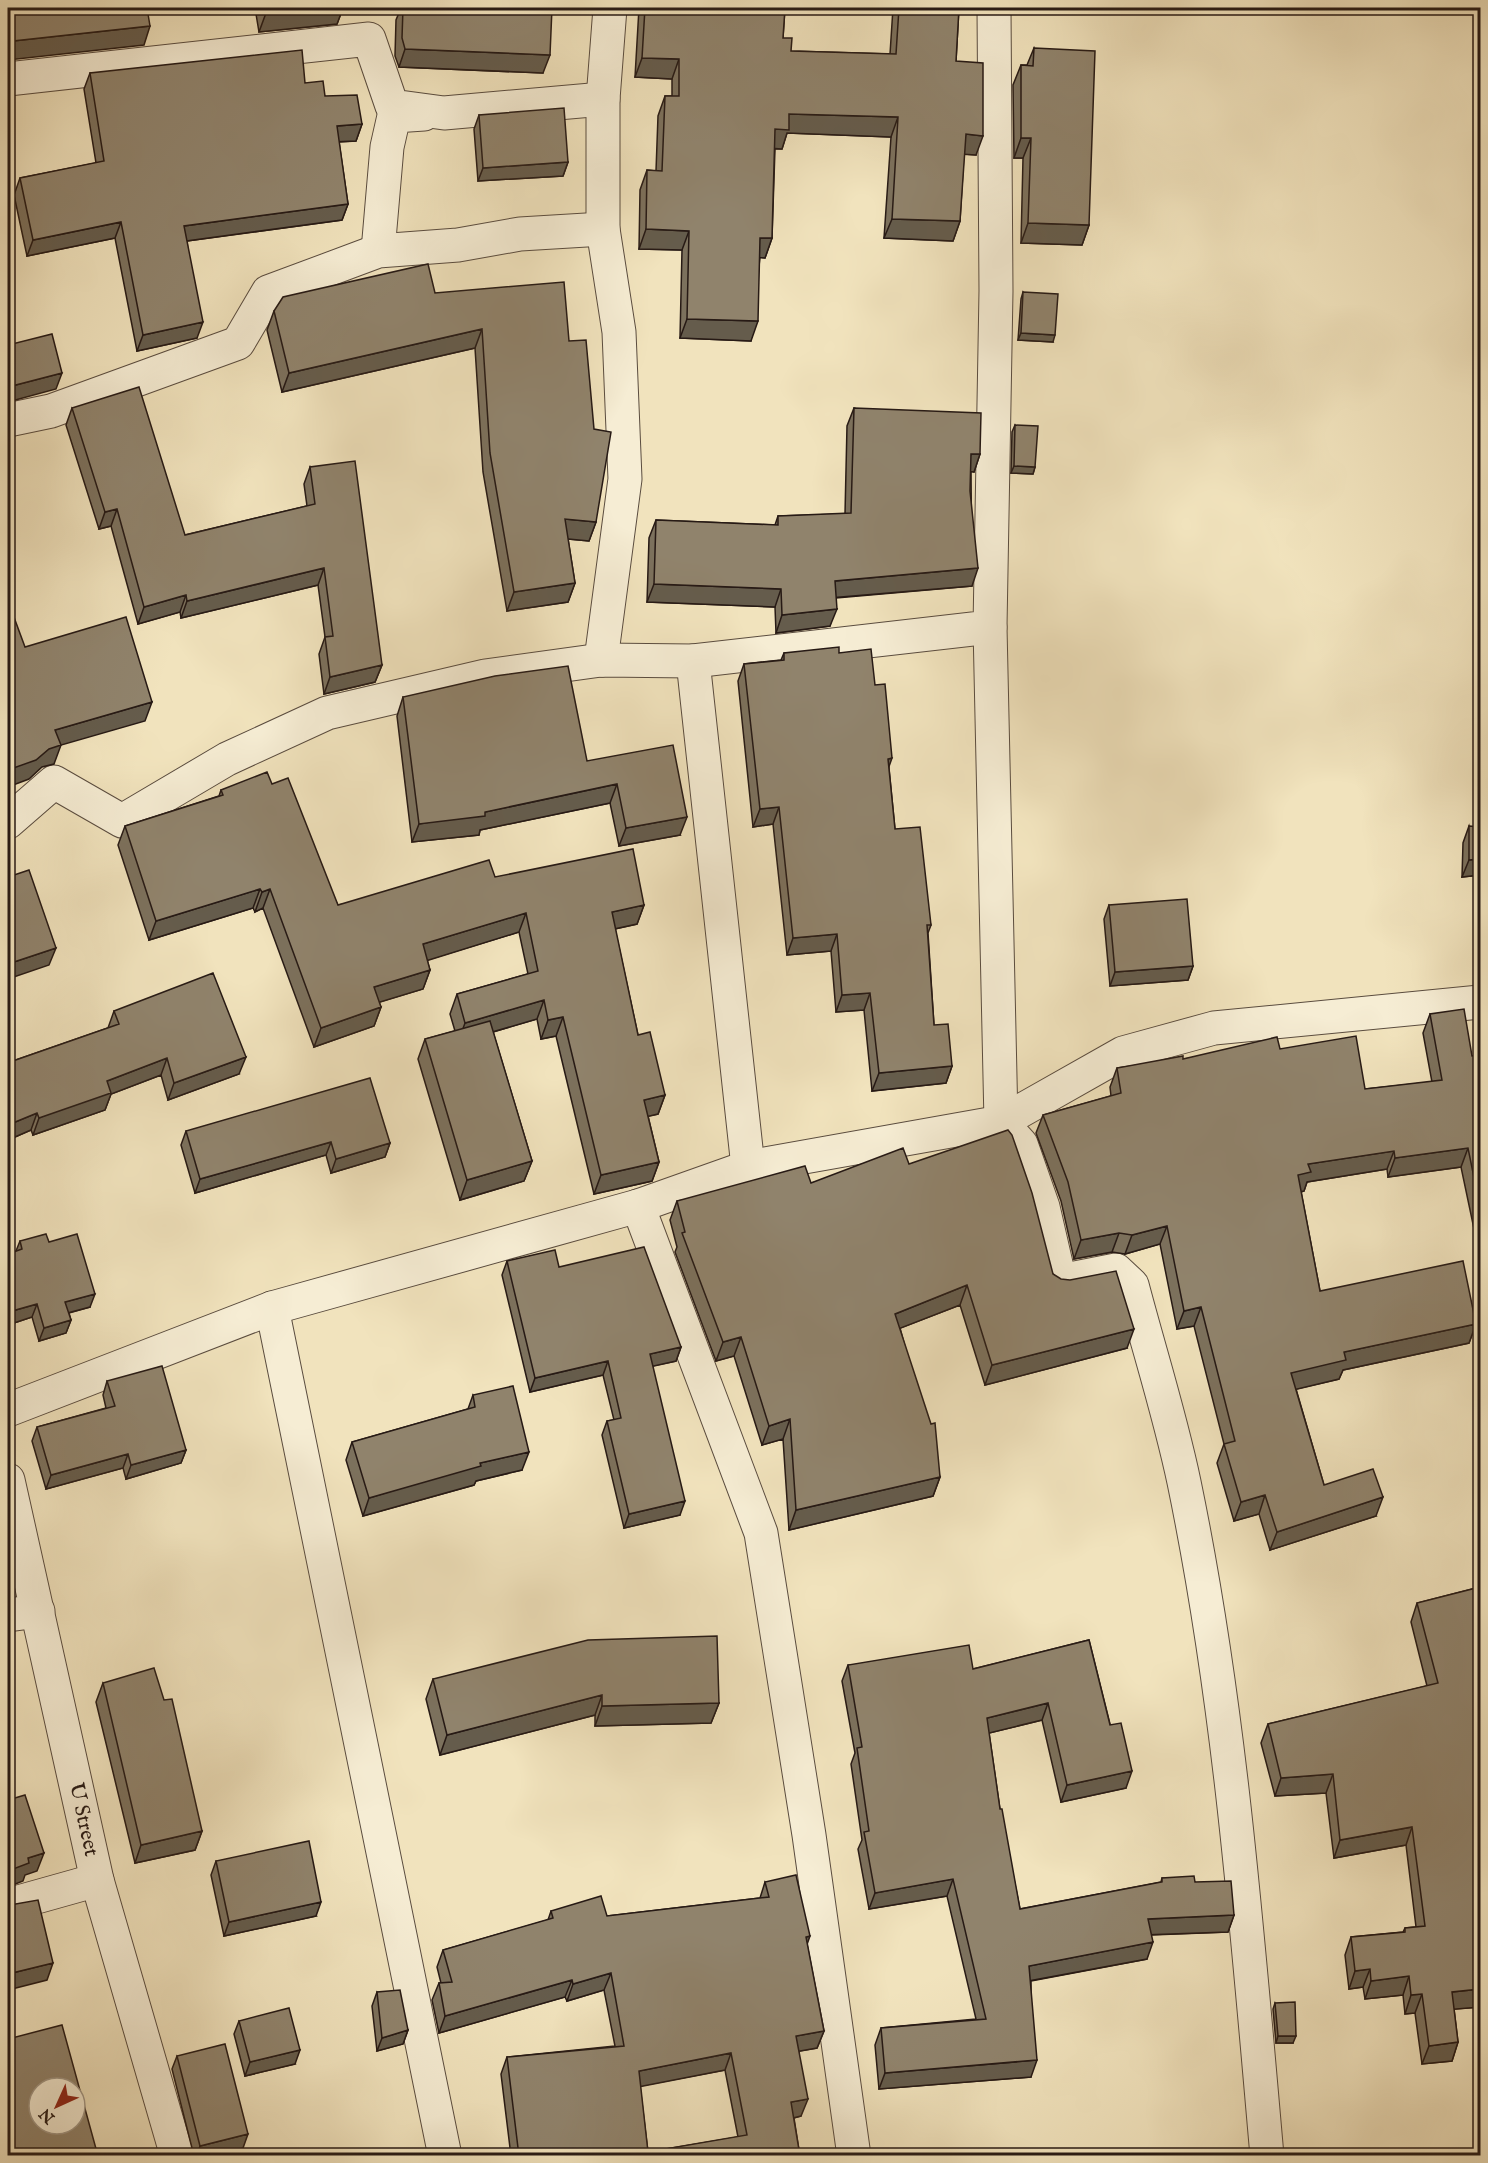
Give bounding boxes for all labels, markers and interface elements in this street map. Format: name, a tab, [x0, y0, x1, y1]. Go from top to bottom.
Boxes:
street label: U Street	[62, 1780, 105, 1859]
north arrow	[27, 2076, 87, 2136]
text: N	[36, 2103, 60, 2128]

